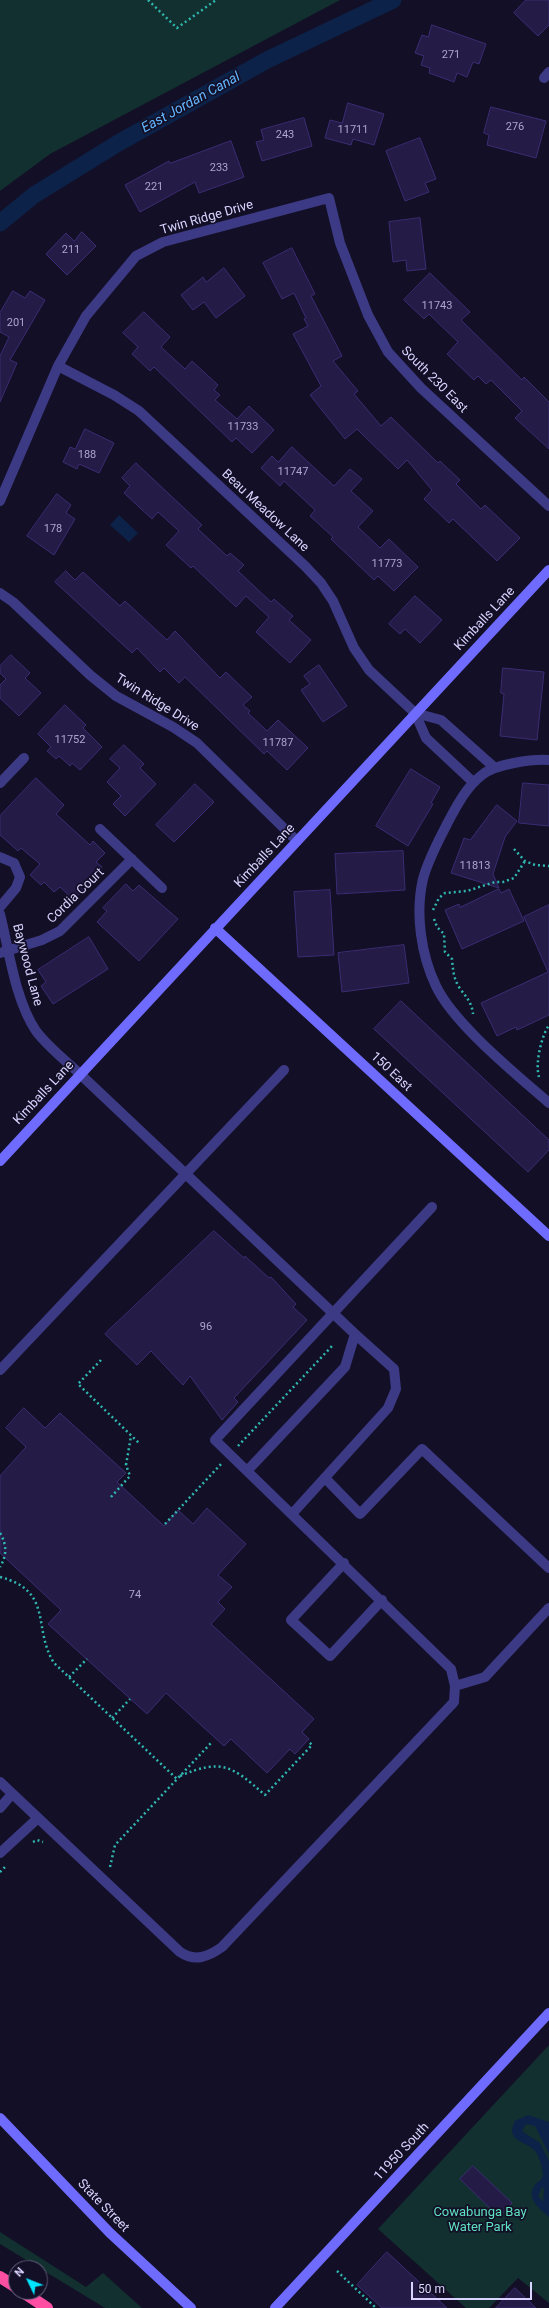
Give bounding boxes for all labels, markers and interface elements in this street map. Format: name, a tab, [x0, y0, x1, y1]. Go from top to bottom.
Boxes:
house number: 271	[442, 48, 460, 62]
water label: East Jordan Canal	[139, 69, 243, 137]
house number: 276	[506, 120, 524, 134]
house number: 11711	[338, 123, 368, 137]
house number: 243	[276, 128, 294, 142]
house number: 233	[210, 161, 228, 175]
house number: 221	[145, 180, 163, 194]
street label: Twin Ridge Drive	[159, 197, 255, 239]
house number: 211	[62, 243, 80, 257]
house number: 11743	[422, 299, 452, 313]
house number: 201	[7, 316, 25, 330]
street label: South 230 East	[398, 344, 470, 416]
house number: 11733	[228, 420, 258, 434]
house number: 188	[78, 448, 96, 462]
house number: 11747	[278, 465, 308, 479]
street label: Beau Meadow Lane	[218, 467, 312, 555]
house number: 178	[44, 522, 62, 536]
house number: 11773	[372, 557, 402, 571]
street label: Kimballs Lane	[452, 584, 518, 654]
street label: Twin Ridge Drive	[112, 671, 202, 735]
house number: 11752	[55, 733, 85, 747]
house number: 11787	[263, 736, 293, 750]
street label: Kimballs Lane	[232, 821, 298, 891]
house number: 11813	[460, 859, 490, 873]
street label: Cordia Court	[44, 865, 108, 927]
street label: Baywood Lane	[9, 922, 45, 1008]
street label: 150 East	[367, 1049, 415, 1095]
street label: Kimballs Lane	[11, 1058, 77, 1128]
house number: 96	[200, 1320, 212, 1334]
house number: 74	[129, 1588, 141, 1602]
street label: 11950 South	[371, 2120, 433, 2184]
street label: State Street	[74, 2176, 132, 2236]
park label: Cowabunga Bay Water Park	[433, 2205, 527, 2236]
north arrow	[8, 2260, 48, 2300]
text: N	[12, 2265, 27, 2279]
scale bar	[413, 2274, 534, 2300]
text: 50 m	[418, 2282, 445, 2296]

